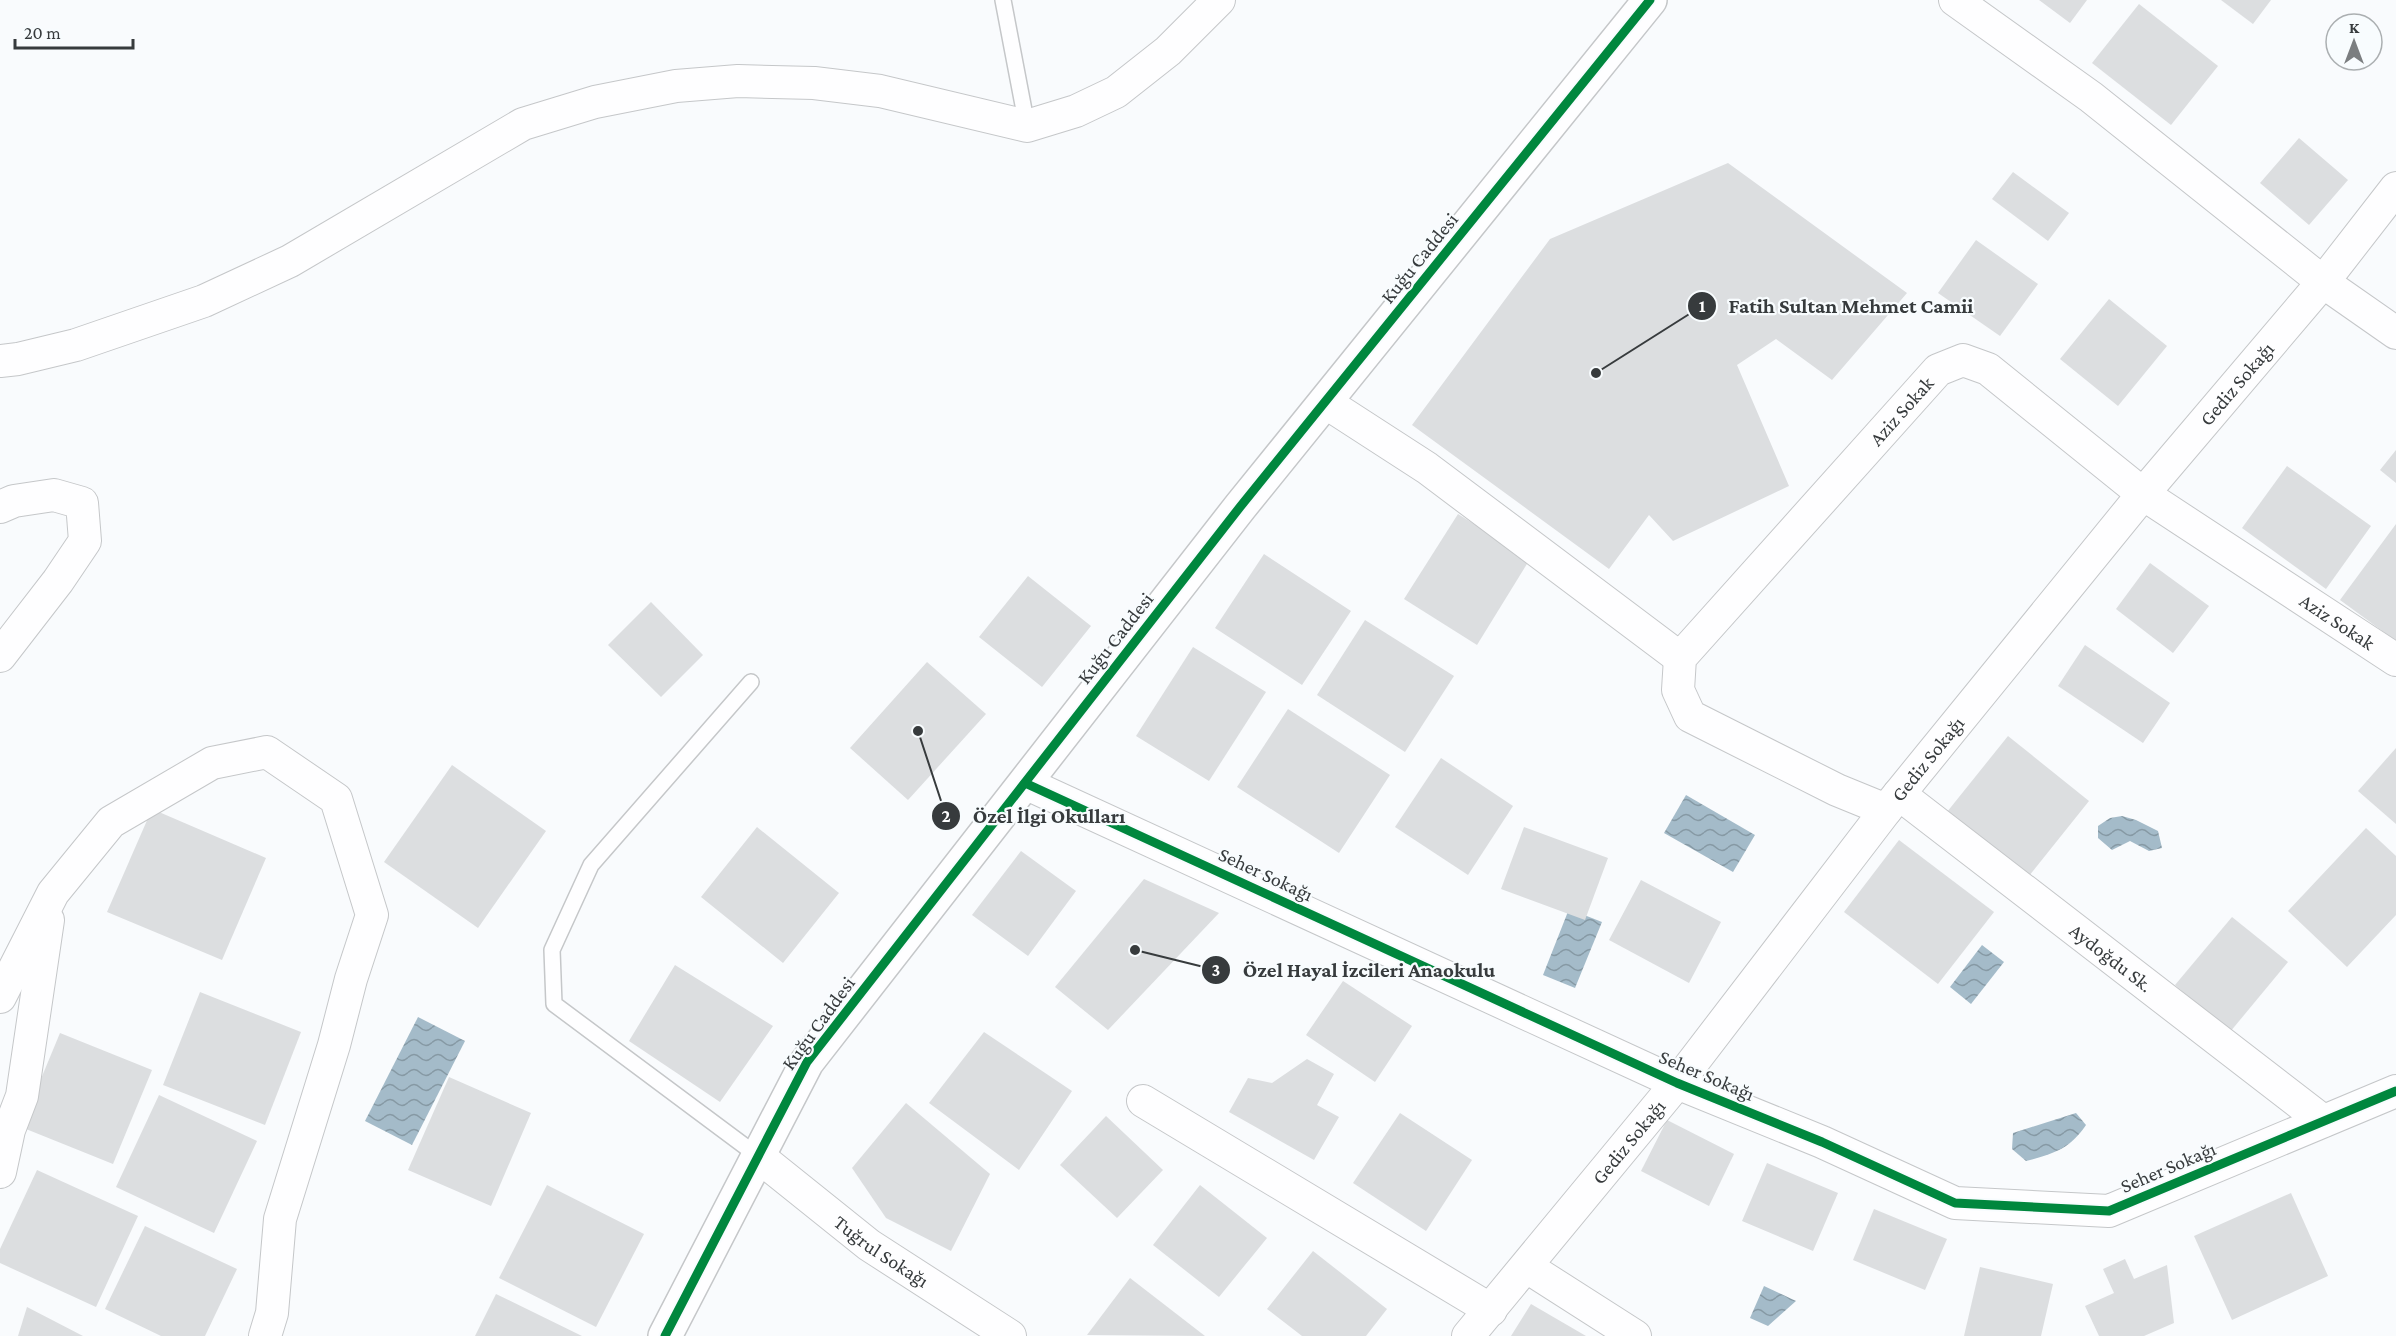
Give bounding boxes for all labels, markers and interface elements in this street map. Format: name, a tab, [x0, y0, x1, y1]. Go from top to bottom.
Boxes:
scale bar	[15, 12, 134, 50]
north arrow	[2324, 12, 2384, 72]
text: K	[2349, 19, 2360, 36]
text: 20 m	[24, 23, 61, 43]
street label: Kuğu Caddesi	[1376, 208, 1463, 308]
callout: Fatih Sultan Mehmet Camii	[1687, 286, 1986, 325]
text: Fatih Sultan Mehmet Camii	[1729, 294, 1973, 318]
text: 1	[1699, 296, 1706, 316]
street label: Gediz Sokağı	[2195, 338, 2278, 430]
street label: Aziz Sokak	[1865, 372, 1938, 450]
street label: Kuğu Caddesi	[1073, 588, 1158, 689]
street label: Aziz Sokak	[2296, 589, 2379, 654]
street label: Gediz Sokağı	[1887, 712, 1968, 805]
callout: Özel İlgi Okulları	[931, 796, 1137, 835]
text: Özel İlgi Okulları	[973, 804, 1125, 828]
text: 2	[941, 806, 951, 826]
street label: Seher Sokağı	[1215, 843, 1317, 906]
street label: Aydoğdu Sk.	[2065, 919, 2157, 996]
callout: Özel Hayal İzcileri Anaokulu	[1201, 950, 1507, 989]
text: Özel Hayal İzcileri Anaokulu	[1243, 958, 1495, 982]
text: 3	[1212, 960, 1220, 980]
street label: Kuğu Caddesi	[777, 972, 860, 1074]
street label: Seher Sokağı	[1656, 1045, 1758, 1106]
street label: Gediz Sokağı	[1587, 1095, 1670, 1188]
street label: Seher Sokağı	[2117, 1137, 2219, 1198]
street label: Tuğrul Sokağı	[830, 1210, 933, 1292]

